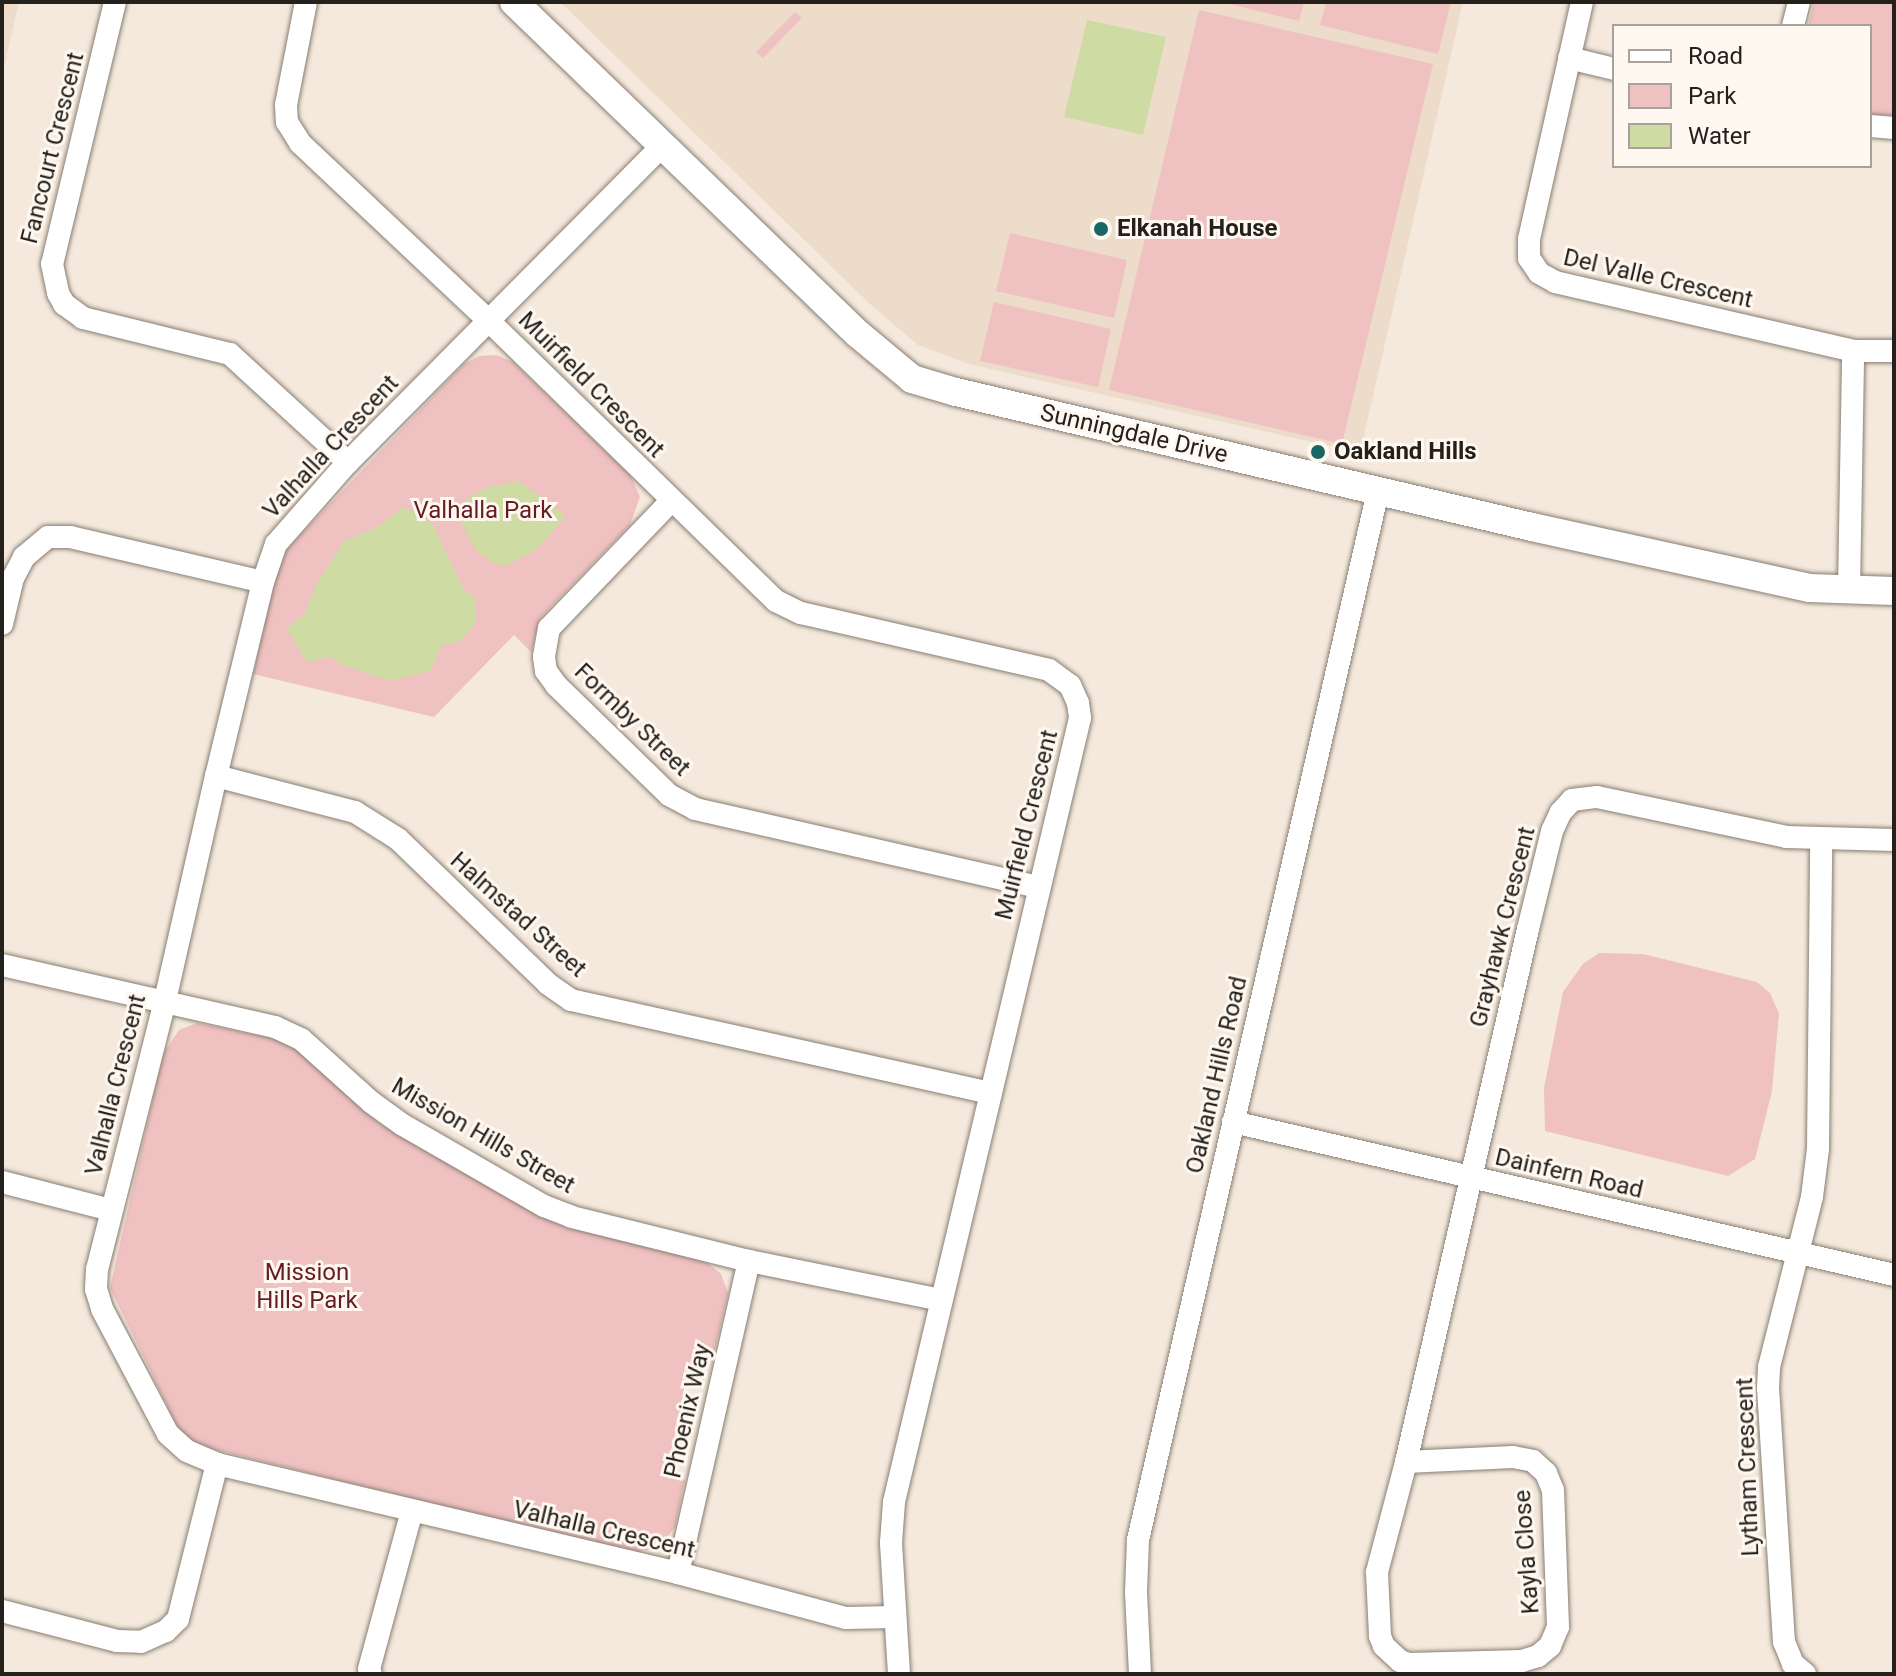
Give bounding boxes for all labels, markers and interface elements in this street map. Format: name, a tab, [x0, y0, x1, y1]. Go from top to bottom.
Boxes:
legend	[1612, 24, 1872, 168]
text: Road	[1688, 42, 1743, 70]
street label: Fancourt Crescent	[15, 49, 91, 247]
text: Park	[1688, 82, 1736, 110]
text: Water	[1688, 122, 1751, 150]
place label: Elkanah House	[1117, 215, 1277, 243]
marker: Elkanah House	[1092, 220, 1110, 238]
street label: Del Valle Crescent	[1561, 243, 1755, 315]
street label: Muirfield Crescent	[512, 306, 670, 464]
street label: Valhalla Crescent	[257, 369, 405, 525]
street label: Sunningdale Drive	[1037, 398, 1231, 470]
place label: Oakland Hills	[1334, 438, 1477, 466]
marker: Oakland Hills	[1309, 443, 1327, 461]
park label: Valhalla Park	[414, 497, 552, 525]
street label: Formby Street	[568, 658, 696, 782]
street label: Muirfield Crescent	[989, 727, 1065, 923]
street label: Grayhawk Crescent	[1464, 824, 1542, 1030]
street label: Halmstad Street	[444, 846, 592, 984]
street label: Oakland Hills Road	[1180, 974, 1254, 1176]
street label: Valhalla Crescent	[80, 991, 152, 1179]
street label: Mission Hills Street	[386, 1072, 580, 1200]
street label: Dainfern Road	[1492, 1143, 1646, 1205]
park label: Mission Hills Park	[256, 1259, 358, 1315]
street label: Phoenix Way	[659, 1341, 717, 1481]
street label: Lytham Crescent	[1730, 1377, 1766, 1557]
street label: Kayla Close	[1508, 1489, 1546, 1615]
street label: Valhalla Crescent	[510, 1495, 698, 1565]

